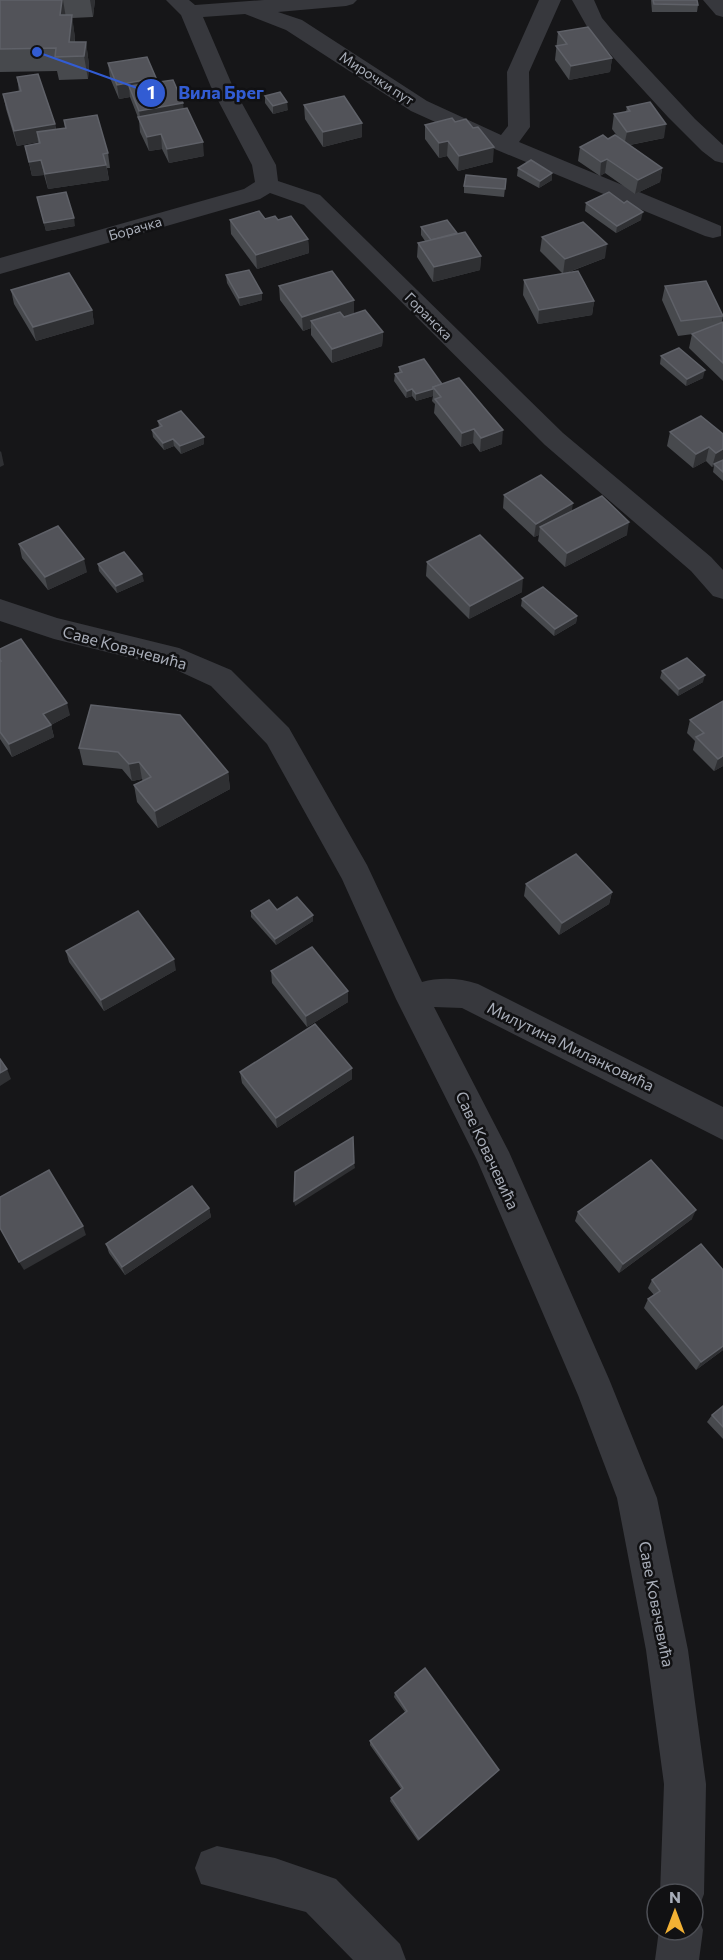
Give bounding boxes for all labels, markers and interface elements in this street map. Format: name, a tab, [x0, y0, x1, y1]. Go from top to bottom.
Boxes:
street label: Мирочки пут	[337, 48, 418, 109]
callout: Вила Брег	[136, 75, 276, 111]
text: 1	[147, 81, 155, 103]
text: Вила Брег	[178, 81, 264, 103]
street label: Борачка	[106, 212, 164, 244]
street label: Горанска	[402, 289, 456, 343]
street label: Саве Ковачевића	[61, 621, 189, 673]
street label: Милутина Миланковића	[485, 997, 657, 1095]
street label: Саве Ковачевића	[452, 1088, 524, 1212]
street label: Саве Ковачевића	[635, 1539, 679, 1669]
north arrow	[645, 1882, 705, 1942]
text: N	[669, 1887, 681, 1906]

